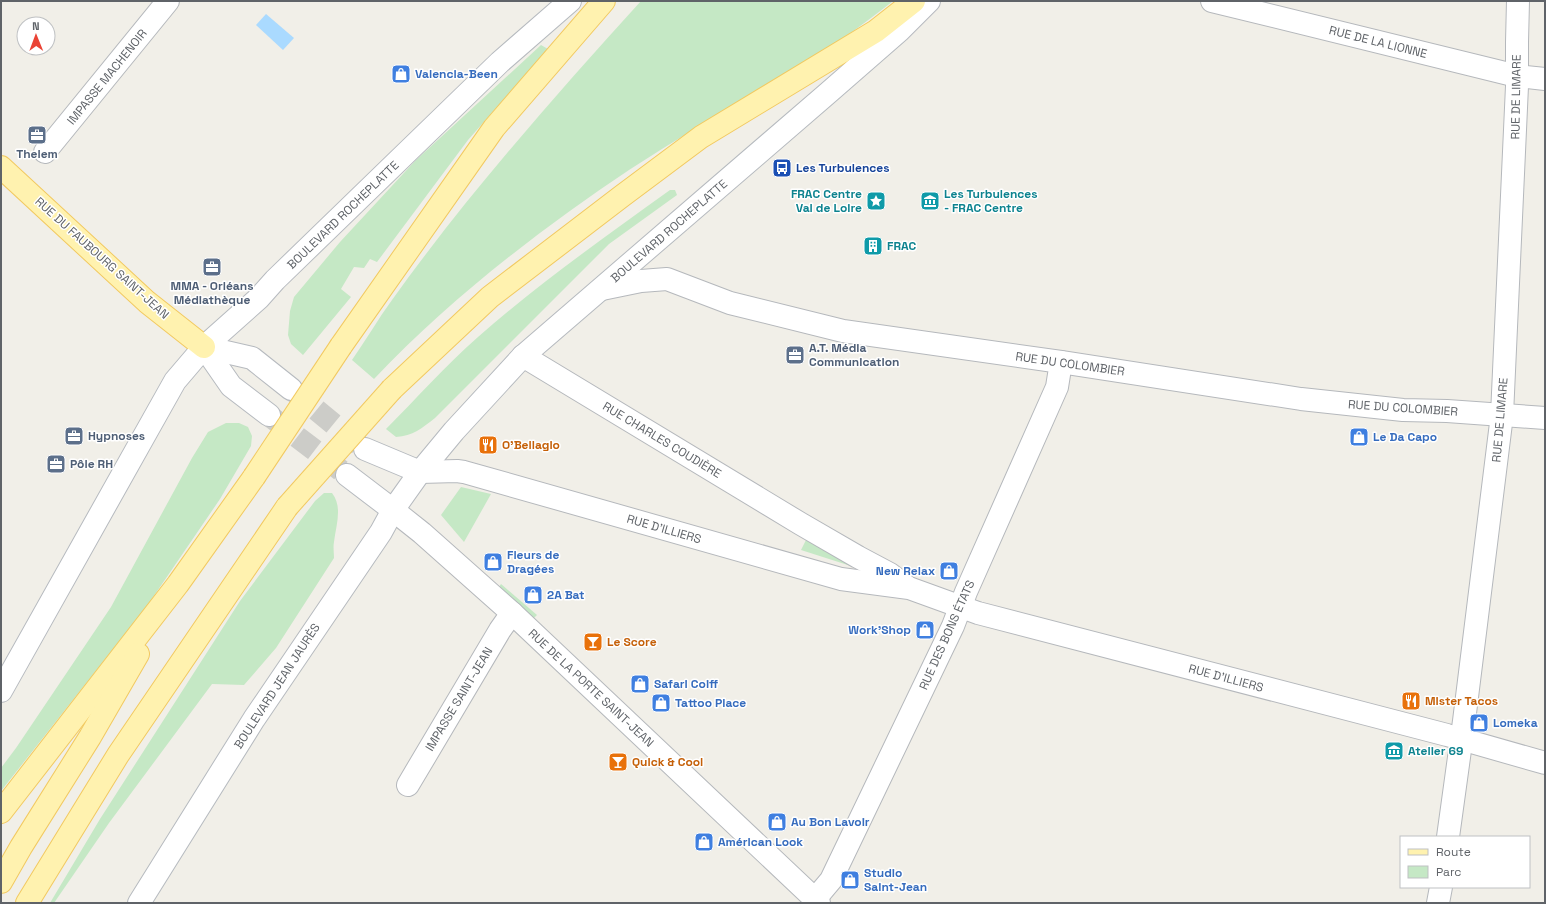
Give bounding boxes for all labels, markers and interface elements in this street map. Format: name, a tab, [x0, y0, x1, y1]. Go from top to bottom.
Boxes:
north arrow	[16, 16, 56, 56]
text: N	[32, 19, 40, 33]
street label: RUE DE LA LIONNE	[1327, 22, 1429, 62]
street label: IMPASSE MACHENOIR	[63, 26, 151, 128]
street label: RUE DE LIMARE	[1507, 54, 1525, 140]
shop icon: Valencia-Been	[390, 63, 412, 85]
place label: Valencia-Been	[415, 66, 498, 82]
office icon: Thelem	[26, 124, 48, 146]
place label: Thelem	[16, 146, 58, 162]
street label: BOULEVARD ROCHEPLATTE	[284, 157, 402, 273]
bus stop icon: Les Turbulences	[771, 157, 793, 179]
place label: Les Turbulences	[796, 160, 890, 176]
street label: BOULEVARD ROCHEPLATTE	[607, 176, 731, 286]
place label: FRAC Centre Val de Loire	[791, 186, 862, 216]
place label: Les Turbulences - FRAC Centre	[944, 186, 1038, 216]
place icon: FRAC Centre Val de Loire	[865, 190, 887, 212]
museum icon: Les Turbulences - FRAC Centre	[919, 190, 941, 212]
street label: RUE DU FAUBOURG SAINT-JEAN	[32, 194, 172, 322]
building icon: FRAC	[862, 235, 884, 257]
place label: FRAC	[887, 238, 917, 254]
office icon: MMA - Orléans Médiathèque	[201, 256, 223, 278]
place label: MMA - Orléans Médiathèque	[171, 278, 253, 308]
place label: A.T. Média Communication	[809, 340, 899, 370]
office icon: A.T. Média Communication	[784, 344, 806, 366]
street label: RUE DU COLOMBIER	[1014, 348, 1126, 380]
street label: RUE DE LIMARE	[1488, 377, 1512, 463]
street label: RUE DU COLOMBIER	[1348, 396, 1458, 420]
street label: RUE CHARLES COUDIÈRE	[600, 398, 724, 482]
office icon: Hypnoses	[63, 425, 85, 447]
shop icon: Le Da Capo	[1348, 426, 1370, 448]
place label: Hypnoses	[88, 428, 145, 444]
place label: Le Da Capo	[1373, 429, 1437, 445]
restaurant icon: O'Bellagio	[477, 434, 499, 456]
place label: O'Bellagio	[502, 437, 560, 453]
office icon: Pôle RH	[45, 453, 67, 475]
place label: Pôle RH	[70, 456, 113, 472]
street label: RUE D'ILLIERS	[625, 511, 703, 547]
place label: Fleurs de Dragées	[507, 547, 560, 577]
shop icon: Fleurs de Dragées	[482, 551, 504, 573]
shop icon: New Relax	[938, 560, 960, 582]
place label: New Relax	[876, 563, 935, 579]
street label: RUE DES BONS ÉTATS	[916, 578, 978, 692]
shop icon: 2A Bat	[522, 584, 544, 606]
place label: 2A Bat	[547, 587, 585, 603]
shop icon: Work'Shop	[914, 619, 936, 641]
street label: BOULEVARD JEAN JAURÈS	[230, 620, 324, 752]
place label: Work'Shop	[848, 622, 911, 638]
street label: RUE DE LA PORTE SAINT-JEAN	[525, 625, 657, 751]
bar icon: Le Score	[582, 631, 604, 653]
place label: Le Score	[607, 634, 657, 650]
street label: IMPASSE SAINT-JEAN	[422, 644, 496, 754]
street label: RUE D'ILLIERS	[1187, 660, 1265, 696]
shop icon: Safari Coiff	[629, 673, 651, 695]
place label: Safari Coiff	[654, 676, 718, 692]
restaurant icon: Mister Tacos	[1400, 690, 1422, 712]
shop icon: Tattoo Place	[650, 692, 672, 714]
place label: Mister Tacos	[1425, 693, 1498, 709]
place label: Tattoo Place	[675, 695, 746, 711]
shop icon: Lomeka	[1468, 712, 1490, 734]
place label: Lomeka	[1493, 715, 1538, 731]
museum icon: Atelier 69	[1383, 740, 1405, 762]
place label: Atelier 69	[1408, 743, 1463, 759]
bar icon: Quick & Cool	[607, 751, 629, 773]
place label: Quick & Cool	[632, 754, 703, 770]
shop icon: Au Bon Lavoir	[766, 811, 788, 833]
place label: Au Bon Lavoir	[791, 814, 870, 830]
shop icon: Américan Look	[693, 831, 715, 853]
place label: Américan Look	[718, 834, 803, 850]
legend	[1400, 836, 1530, 888]
text: Route	[1436, 844, 1471, 860]
text: Parc	[1436, 864, 1461, 880]
place label: Studio Saint-Jean	[864, 865, 927, 895]
shop icon: Studio Saint-Jean	[839, 869, 861, 891]

